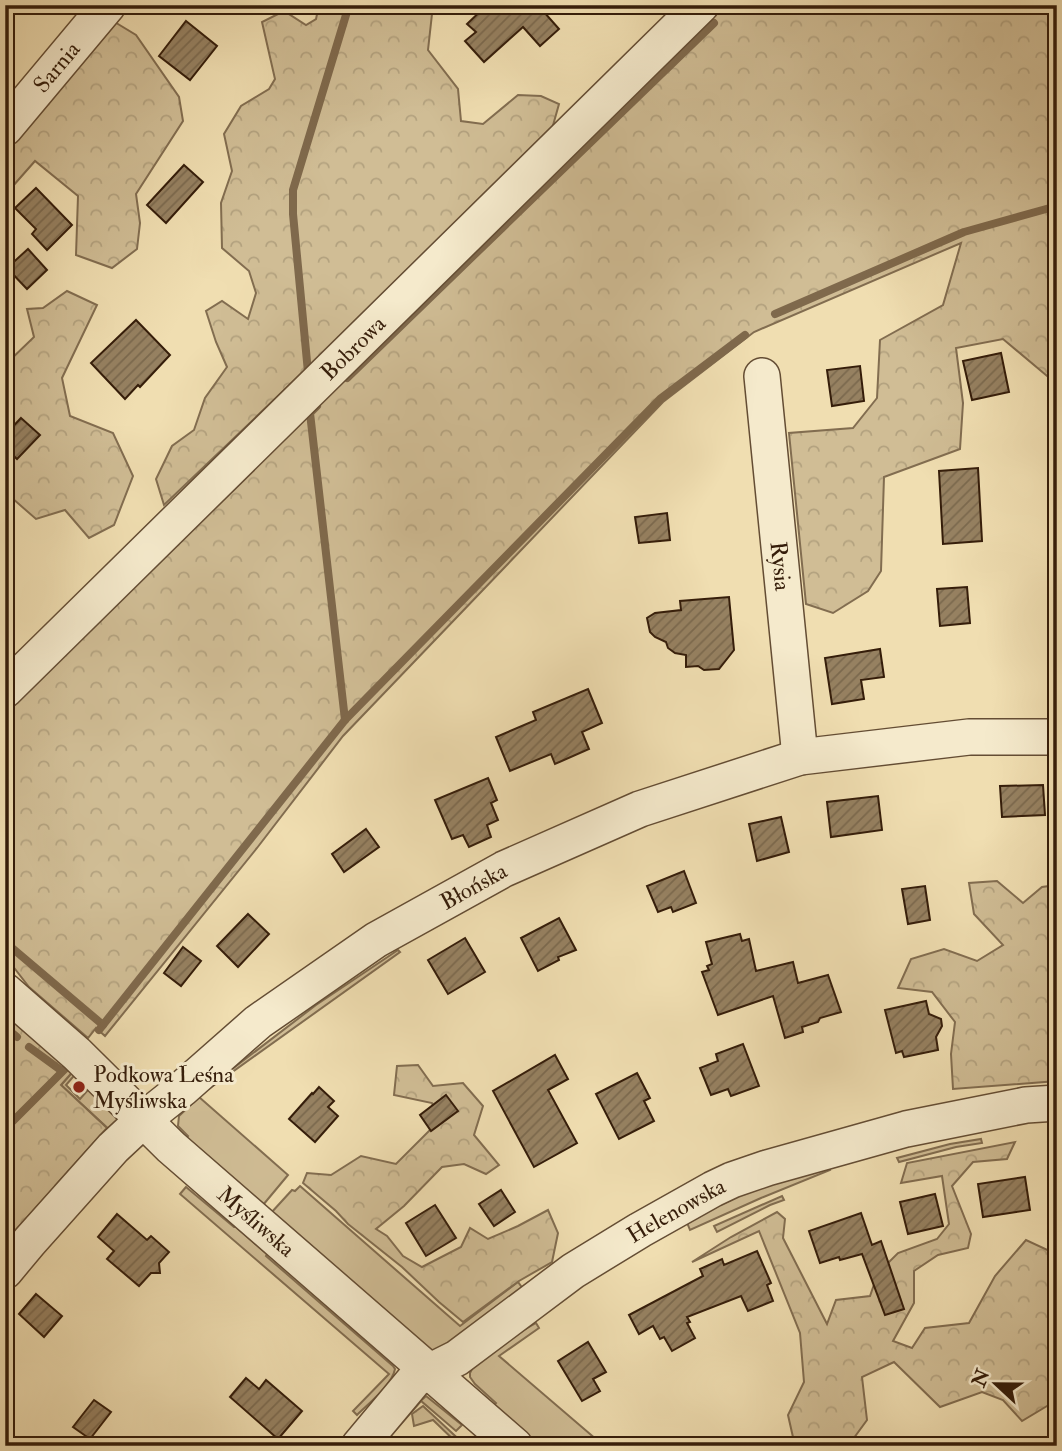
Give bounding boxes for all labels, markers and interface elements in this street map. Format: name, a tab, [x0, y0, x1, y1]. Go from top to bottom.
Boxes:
street label: Sarnia	[27, 35, 87, 99]
street label: Bobrowa	[314, 309, 392, 387]
street label: Rysia	[764, 540, 797, 593]
street label: Błońska	[435, 856, 513, 917]
place label: Podkowa Leśna Myśliwska	[93, 1060, 234, 1115]
marker: Podkowa Leśna Myśliwska	[71, 1079, 87, 1095]
street label: Helenowska	[621, 1171, 731, 1250]
street label: Myśliwska	[211, 1180, 301, 1264]
north arrow	[960, 1350, 1030, 1420]
text: N	[966, 1365, 996, 1391]

